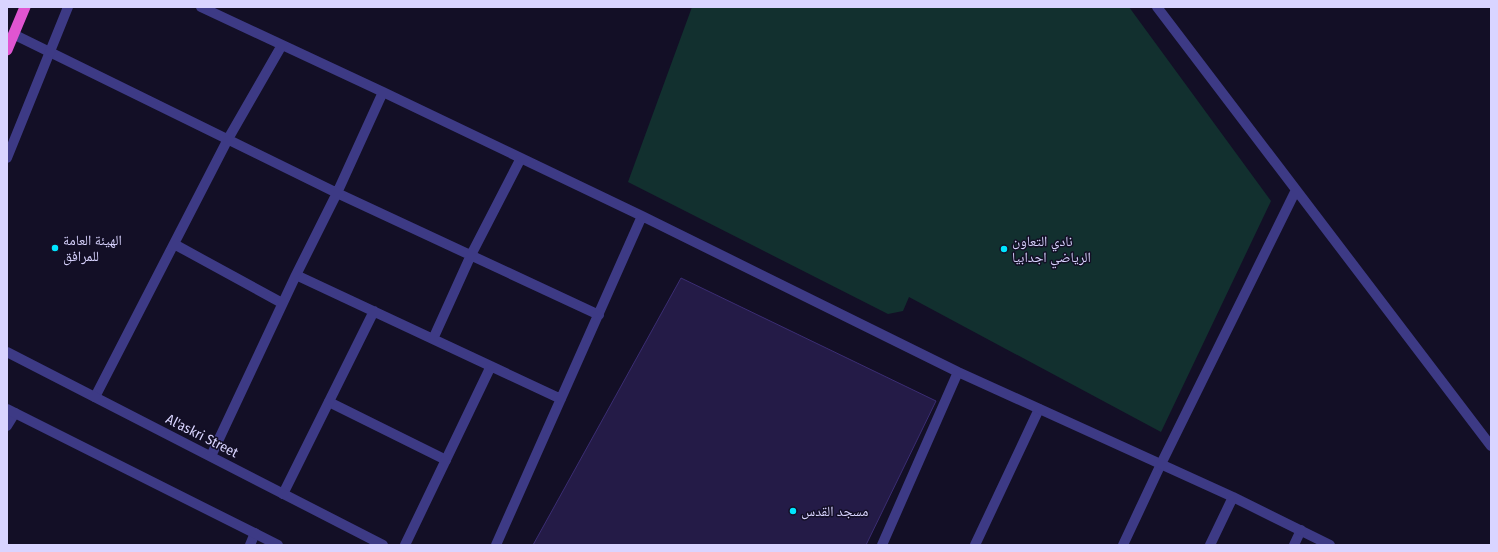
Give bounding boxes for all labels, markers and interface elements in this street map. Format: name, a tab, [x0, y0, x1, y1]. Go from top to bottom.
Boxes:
place label: الهيئة العامة للمرافق	[63, 232, 122, 266]
place label: نادي التعاون الرياضي اجدابيا	[1012, 233, 1091, 268]
marker: الهيئة العامة للمرافق	[50, 243, 60, 253]
marker: نادي التعاون الرياضي اجدابيا	[999, 244, 1009, 254]
street label: Al'askri Street	[163, 411, 241, 462]
place label: مسجد القدس	[801, 503, 868, 520]
marker: مسجد القدس	[788, 506, 798, 516]

